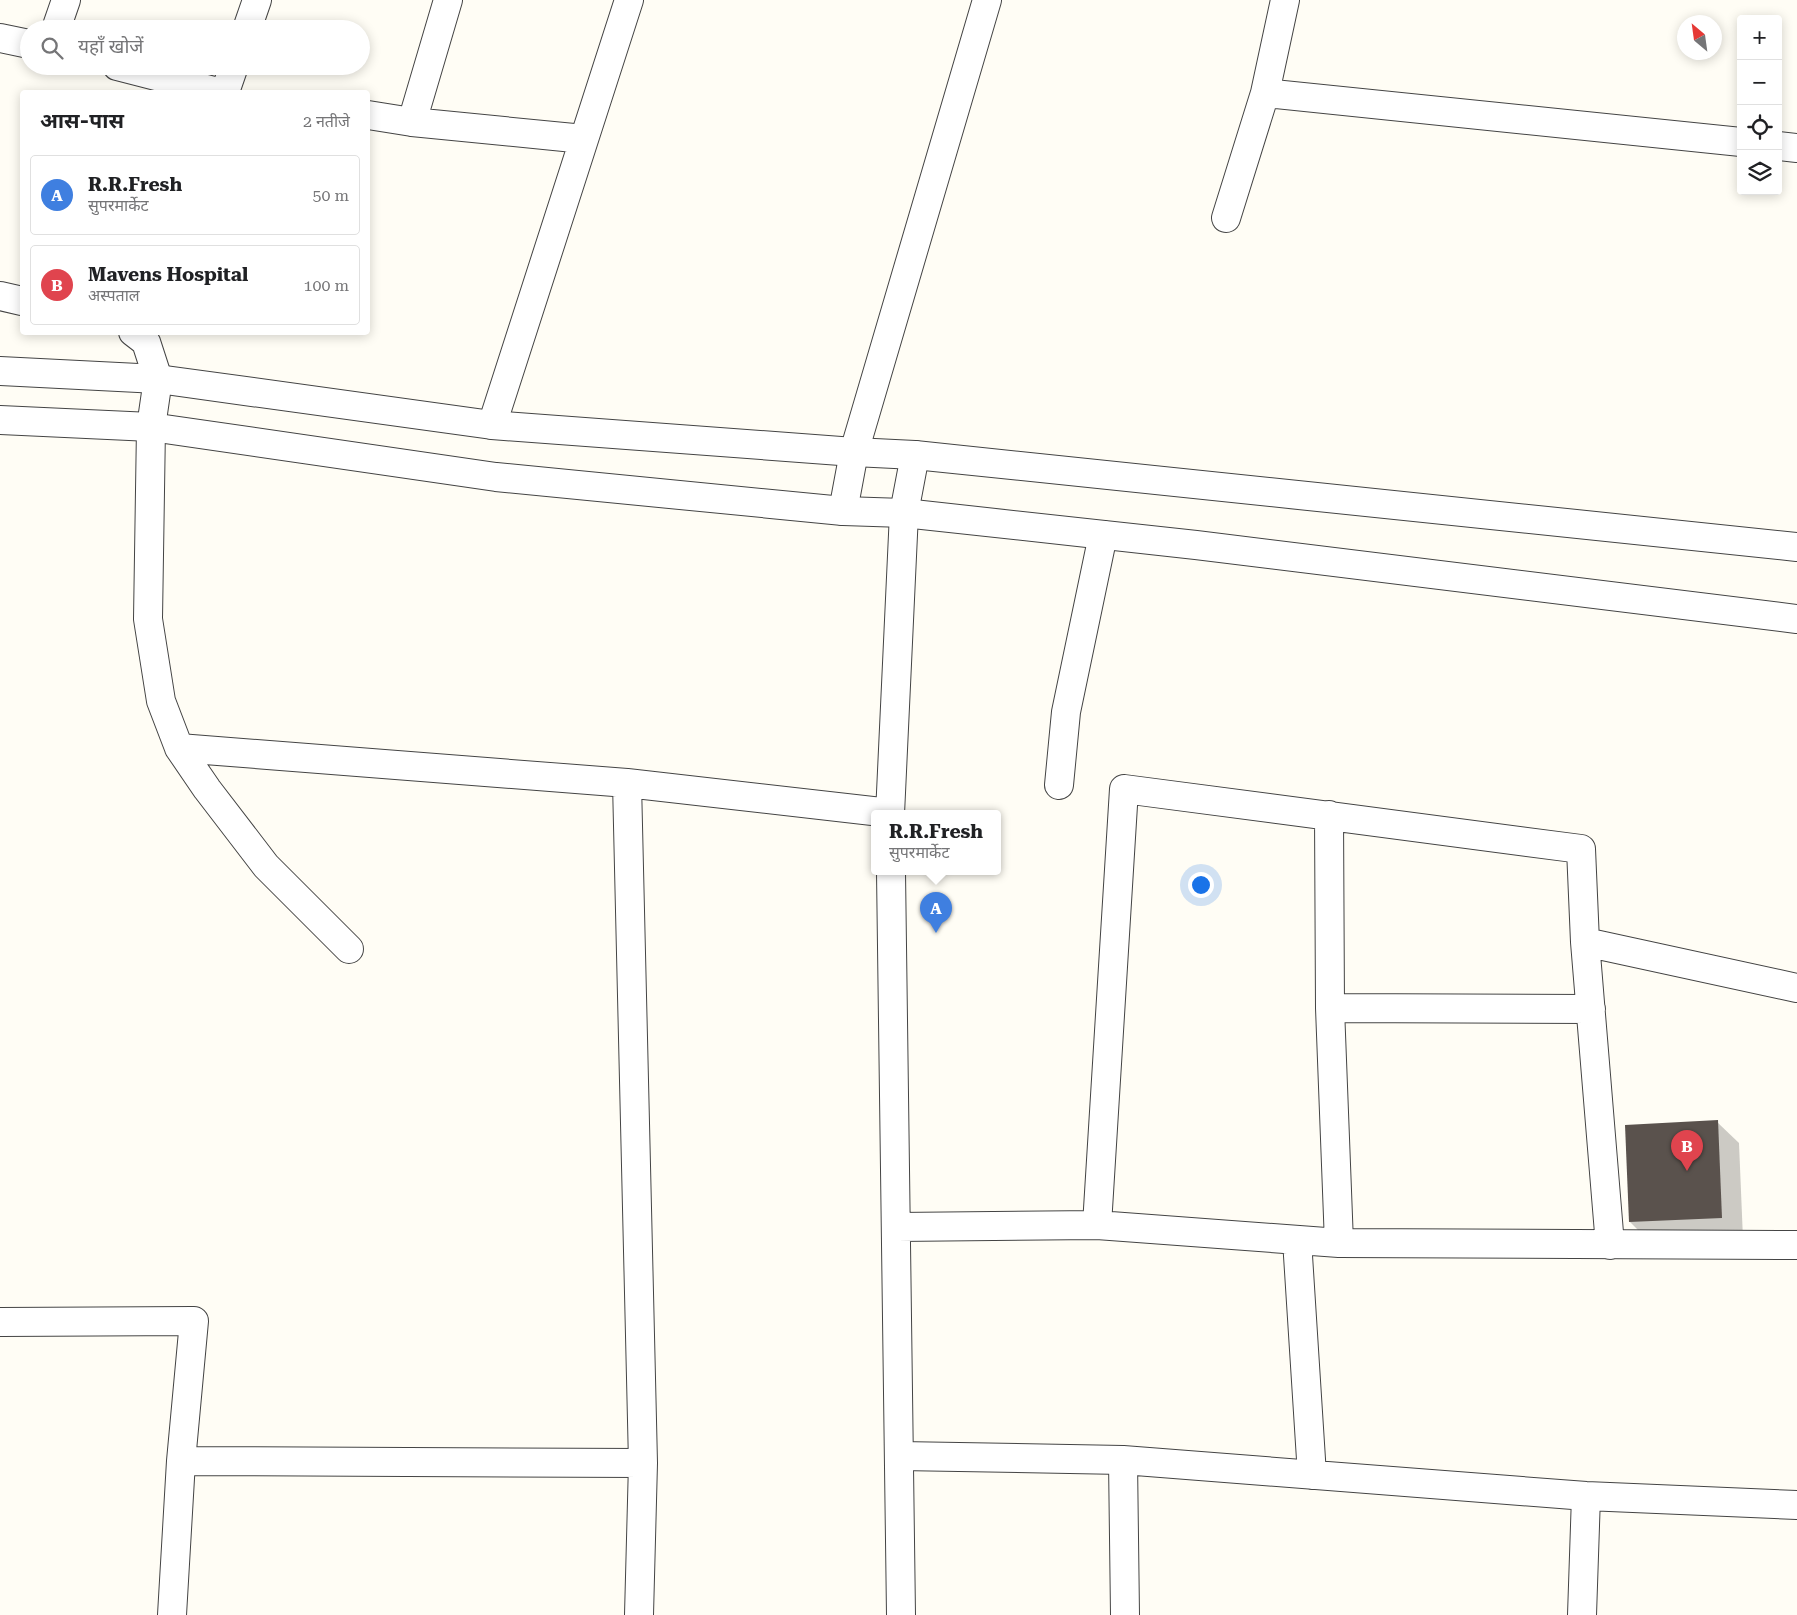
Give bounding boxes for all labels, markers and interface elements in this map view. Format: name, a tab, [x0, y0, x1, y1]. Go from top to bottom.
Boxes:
north arrow	[1677, 15, 1722, 60]
map controls	[1737, 15, 1782, 195]
button: +	[1737, 15, 1782, 60]
search box	[20, 20, 370, 75]
icon: search	[38, 34, 66, 62]
text: यहाँ खोजें	[78, 35, 143, 58]
button: −	[1737, 60, 1782, 105]
button: locate	[1737, 105, 1782, 150]
text: आस-पास	[40, 109, 124, 133]
text: 2 नतीजे	[303, 112, 350, 131]
button: layers	[1737, 150, 1782, 195]
text: R.R.Fresh	[88, 173, 182, 196]
text: A	[51, 186, 63, 205]
text: 50 m	[312, 186, 349, 205]
text: सुपरमार्केट	[88, 196, 149, 215]
text: Mavens Hospital	[88, 263, 248, 286]
text: B	[51, 276, 63, 295]
text: 100 m	[303, 276, 349, 295]
text: अस्पताल	[88, 286, 140, 305]
popup	[871, 810, 1001, 875]
text: R.R.Fresh	[889, 820, 983, 843]
text: सुपरमार्केट	[889, 843, 949, 862]
your location	[1188, 872, 1214, 898]
pin: A	[920, 892, 952, 933]
pin: B	[1671, 1130, 1703, 1171]

